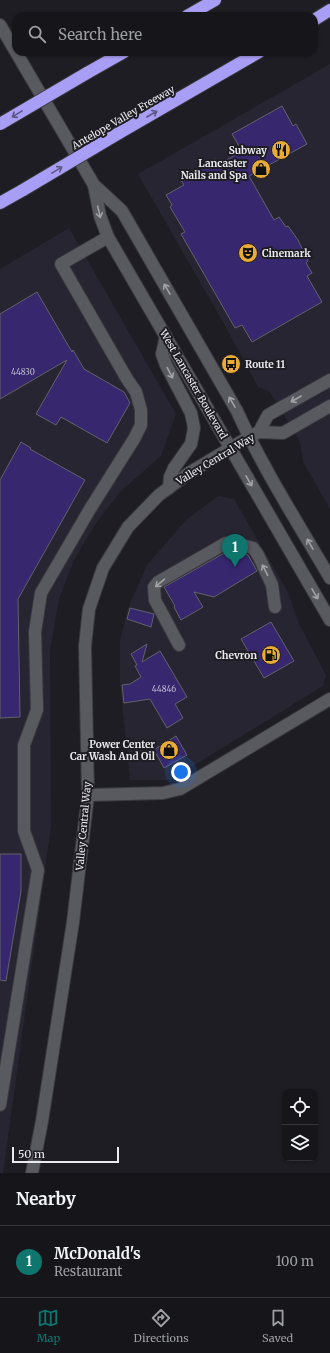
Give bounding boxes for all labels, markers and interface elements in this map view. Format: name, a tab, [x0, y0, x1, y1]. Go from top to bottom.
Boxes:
search box	[12, 12, 318, 56]
icon: search	[26, 23, 48, 45]
text: Search here	[58, 25, 142, 44]
street label: Antelope Valley Freeway	[69, 83, 177, 153]
one-way arrow	[146, 109, 158, 117]
one-way arrow	[11, 111, 23, 119]
restaurant icon: Subway	[270, 139, 292, 161]
place label: Subway	[229, 144, 267, 157]
place label: Lancaster Nails and Spa	[181, 157, 247, 182]
shop icon: Lancaster Nails and Spa	[250, 158, 272, 180]
one-way arrow	[51, 165, 63, 173]
one-way arrow	[96, 205, 104, 218]
theatre icon: Cinemark	[237, 242, 259, 264]
place label: Cinemark	[262, 247, 311, 260]
one-way arrow	[163, 283, 171, 295]
street label: West Lancaster Boulevard	[156, 326, 230, 441]
bus stop icon: Route 11	[220, 353, 242, 375]
place label: Route 11	[245, 358, 285, 371]
house number: 44830	[11, 367, 35, 377]
one-way arrow	[167, 367, 175, 379]
one-way arrow	[290, 395, 302, 403]
one-way arrow	[228, 396, 236, 408]
street label: Valley Central Way	[173, 431, 257, 488]
one-way arrow	[246, 475, 254, 487]
pin: 1	[222, 534, 248, 567]
one-way arrow	[306, 538, 314, 550]
one-way arrow	[261, 564, 268, 576]
one-way arrow	[155, 578, 165, 587]
one-way arrow	[311, 588, 319, 600]
fuel station icon: Chevron	[260, 644, 282, 666]
place label: Chevron	[215, 649, 257, 662]
house number: 44846	[152, 684, 176, 694]
place label: Power Center Car Wash And Oil	[70, 738, 156, 763]
shop icon: Power Center Car Wash And Oil	[158, 739, 180, 761]
your location	[171, 762, 191, 782]
street label: Valley Central Way	[73, 781, 94, 872]
map controls	[282, 1089, 318, 1161]
button: locate	[282, 1089, 318, 1125]
button: layers	[282, 1125, 318, 1161]
scale bar	[12, 1145, 119, 1164]
text: 50 m	[18, 1147, 45, 1161]
text: Nearby	[16, 1188, 76, 1210]
text: McDonald's	[54, 1244, 141, 1263]
text: 1	[26, 1253, 32, 1270]
text: 100 m	[276, 1253, 314, 1270]
text: Restaurant	[54, 1263, 122, 1280]
tab: Map	[37, 1307, 60, 1345]
tab: Directions	[134, 1307, 189, 1345]
tab: Saved	[262, 1307, 293, 1345]

